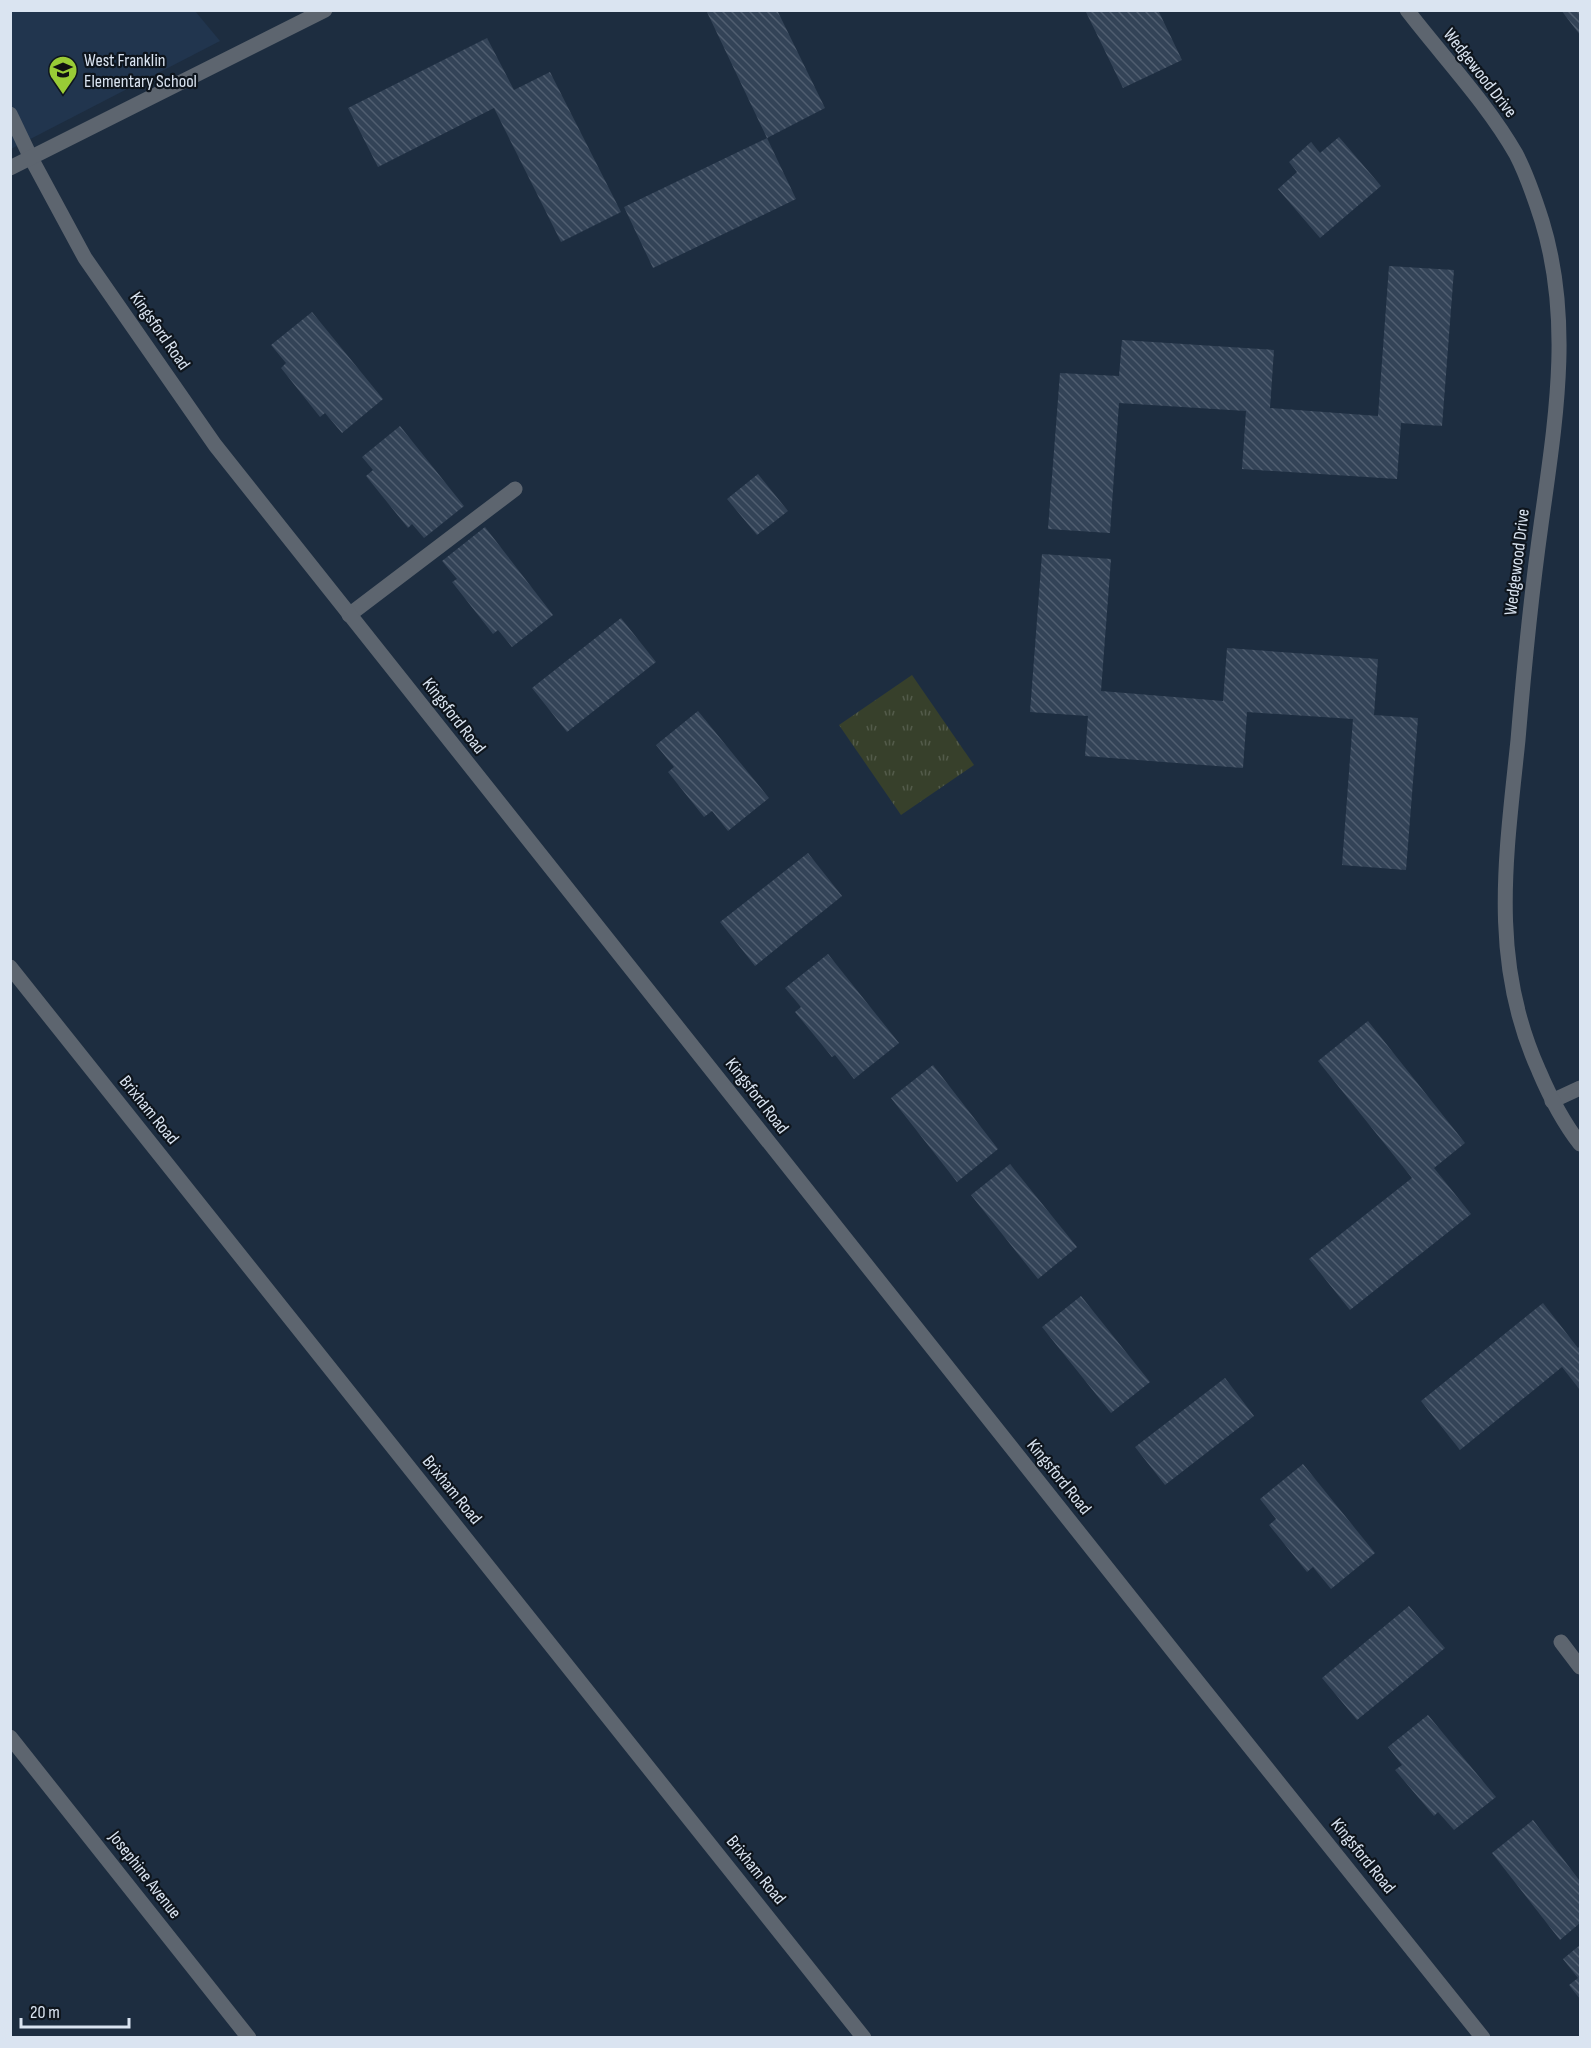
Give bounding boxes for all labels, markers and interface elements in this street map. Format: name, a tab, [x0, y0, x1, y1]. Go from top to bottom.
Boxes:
street label: Wedgewood Drive	[1439, 24, 1521, 122]
place label: West Franklin Elementary School	[84, 50, 197, 92]
school or university icon: West Franklin Elementary School	[47, 54, 79, 96]
street label: Kingsford Road	[125, 288, 195, 374]
street label: Wedgewood Drive	[1500, 508, 1534, 616]
street label: Kingsford Road	[418, 674, 490, 758]
street label: Kingsford Road	[721, 1054, 793, 1138]
street label: Brixham Road	[115, 1071, 183, 1149]
street label: Kingsford Road	[1022, 1435, 1096, 1519]
street label: Brixham Road	[418, 1451, 486, 1529]
street label: Kingsford Road	[1326, 1814, 1400, 1898]
street label: Josephine Avenue	[104, 1826, 186, 1923]
street label: Brixham Road	[722, 1831, 790, 1909]
scale bar	[21, 1991, 129, 2029]
text: 20 m	[30, 2002, 60, 2023]

